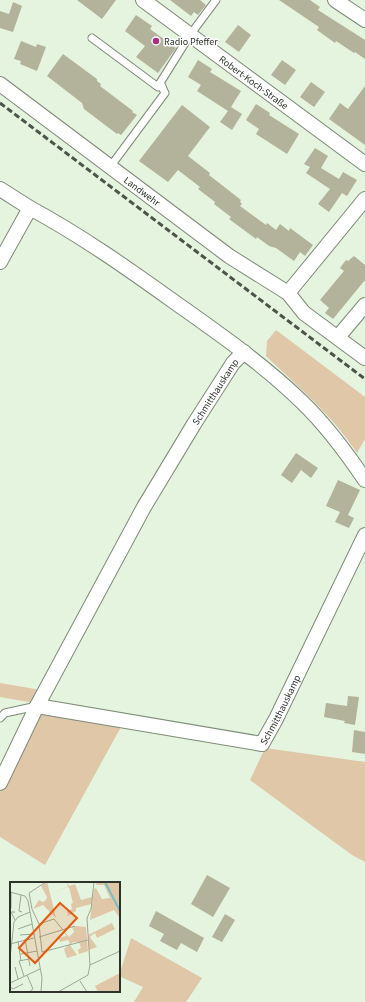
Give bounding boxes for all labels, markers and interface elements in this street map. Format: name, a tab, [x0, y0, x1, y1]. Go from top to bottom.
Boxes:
place label: Radio Pfeffer	[164, 35, 218, 49]
marker: Radio Pfeffer	[151, 36, 161, 46]
street label: Robert-Koch-Straße	[216, 53, 291, 113]
street label: Landwehr	[121, 173, 163, 210]
street label: Schmitthauskamp	[189, 355, 242, 428]
street label: Schmitthauskamp	[257, 672, 304, 747]
inset map	[10, 882, 120, 992]

